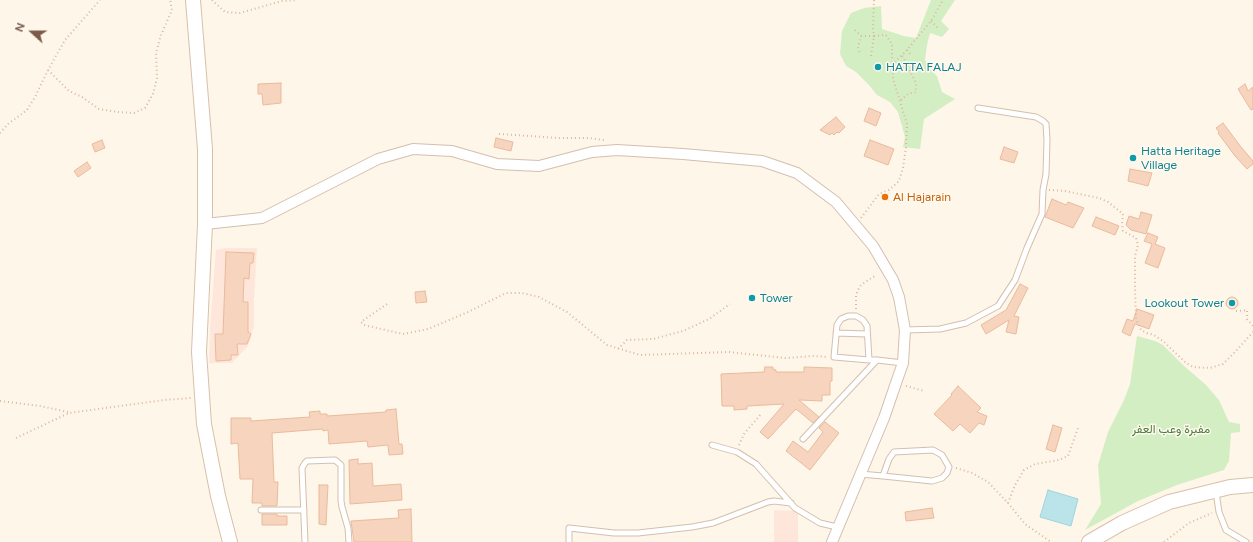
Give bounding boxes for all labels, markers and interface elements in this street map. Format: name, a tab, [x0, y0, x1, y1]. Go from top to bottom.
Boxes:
north arrow	[12, 12, 52, 52]
text: N	[13, 21, 28, 34]
place label: HATTA FALAJ	[886, 60, 962, 74]
marker: HATTA FALAJ	[873, 62, 883, 72]
place label: Hatta Heritage Village	[1141, 144, 1221, 172]
marker: Hatta Heritage Village	[1128, 153, 1138, 163]
place label: Al Hajarain	[893, 190, 951, 204]
marker: Al Hajarain	[880, 192, 890, 202]
place label: Tower	[760, 291, 793, 305]
marker: Tower	[747, 293, 757, 303]
place label: Lookout Tower	[1144, 296, 1224, 310]
marker: Lookout Tower	[1227, 298, 1237, 308]
park label: مفبرة وعب العفر	[1132, 422, 1210, 436]

